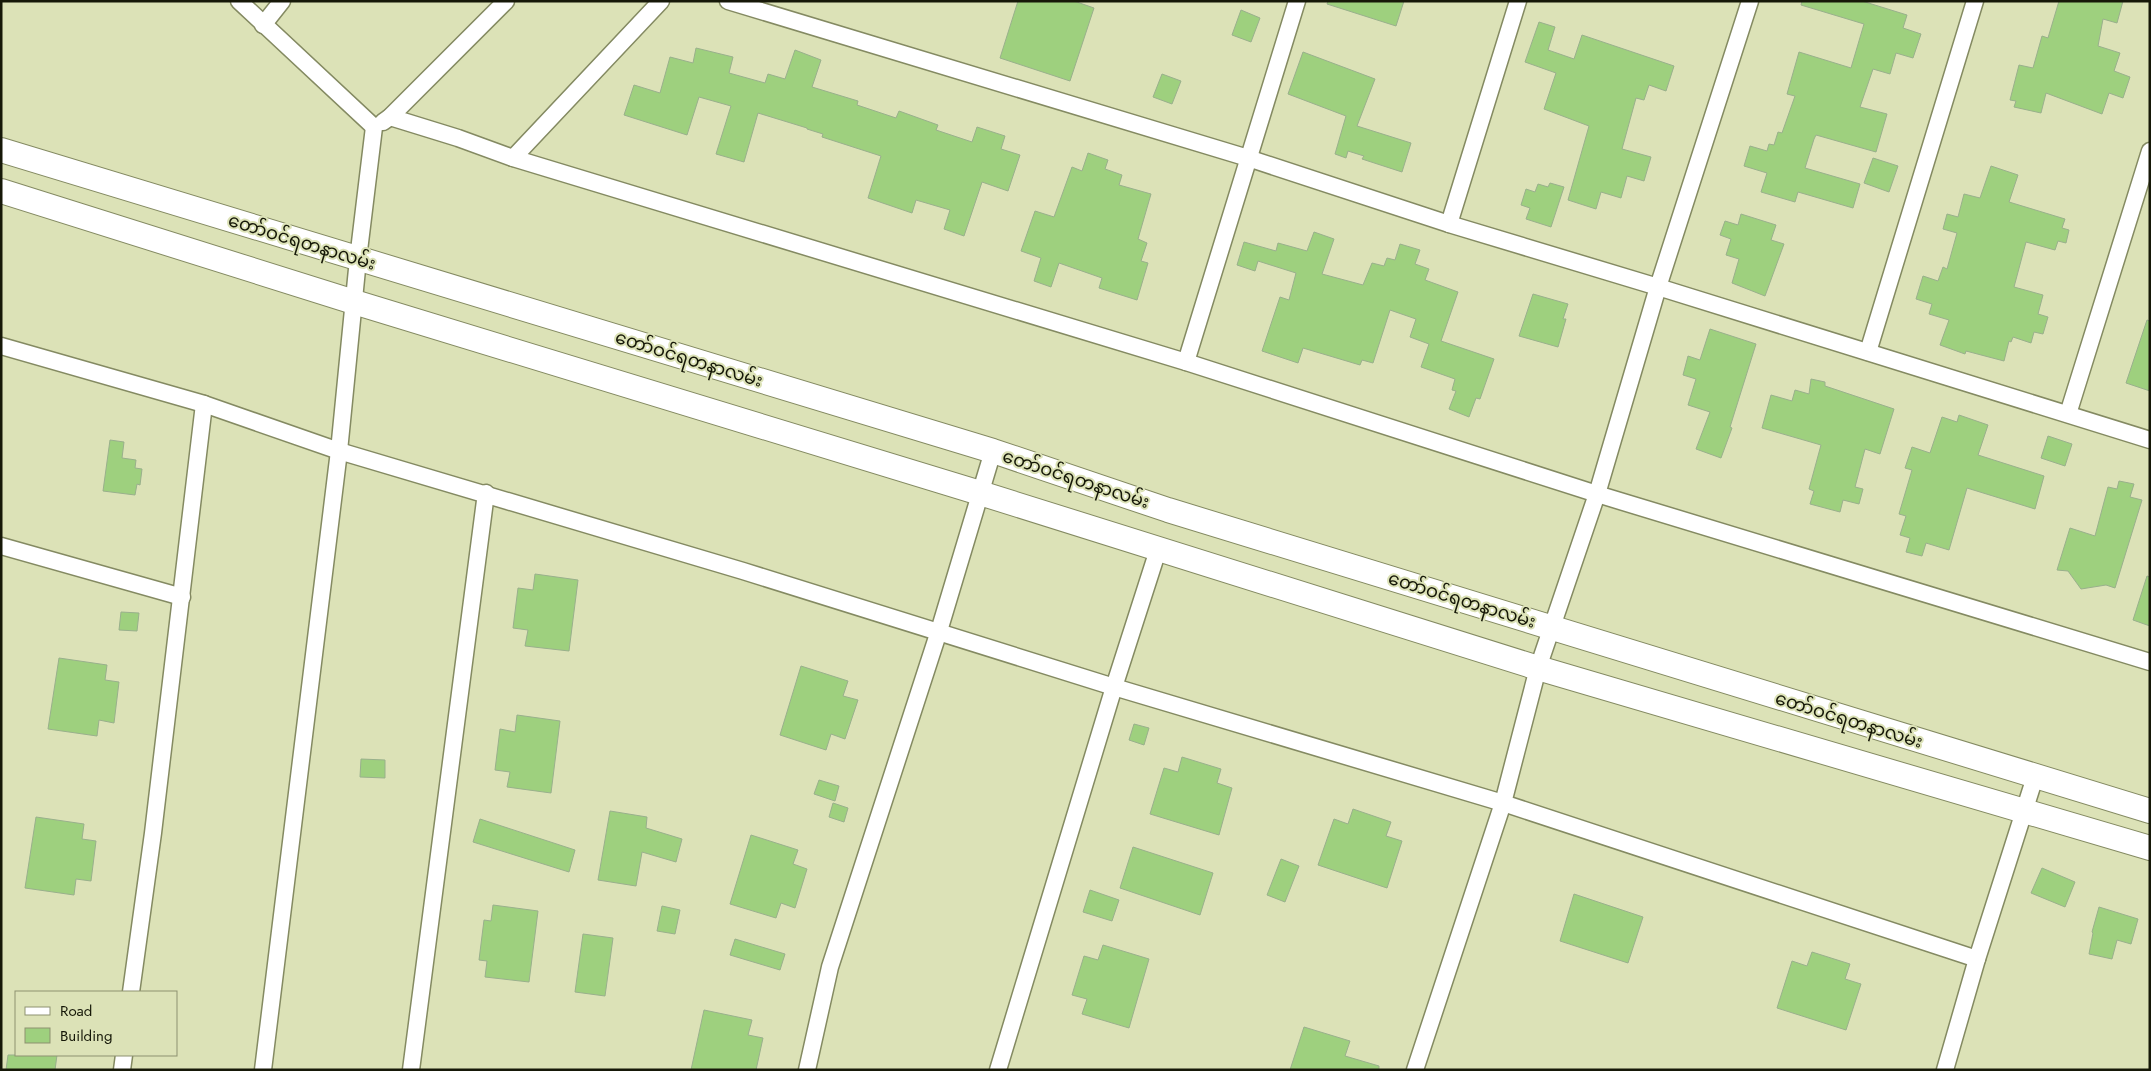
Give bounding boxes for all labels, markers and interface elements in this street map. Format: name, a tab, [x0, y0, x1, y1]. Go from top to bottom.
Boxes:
street label: တော်ဝင်ရတနာလမ်း	[224, 207, 379, 279]
street label: တော်ဝင်ရတနာလမ်း	[611, 324, 766, 396]
street label: တော်ဝင်ရတနာလမ်း	[999, 443, 1153, 517]
street label: တော်ဝင်ရတနာလမ်း	[1384, 565, 1539, 637]
street label: တော်ဝင်ရတနာလမ်း	[1771, 685, 1926, 757]
legend	[15, 991, 178, 1056]
text: Road	[60, 1000, 92, 1022]
text: Building	[60, 1025, 112, 1047]

